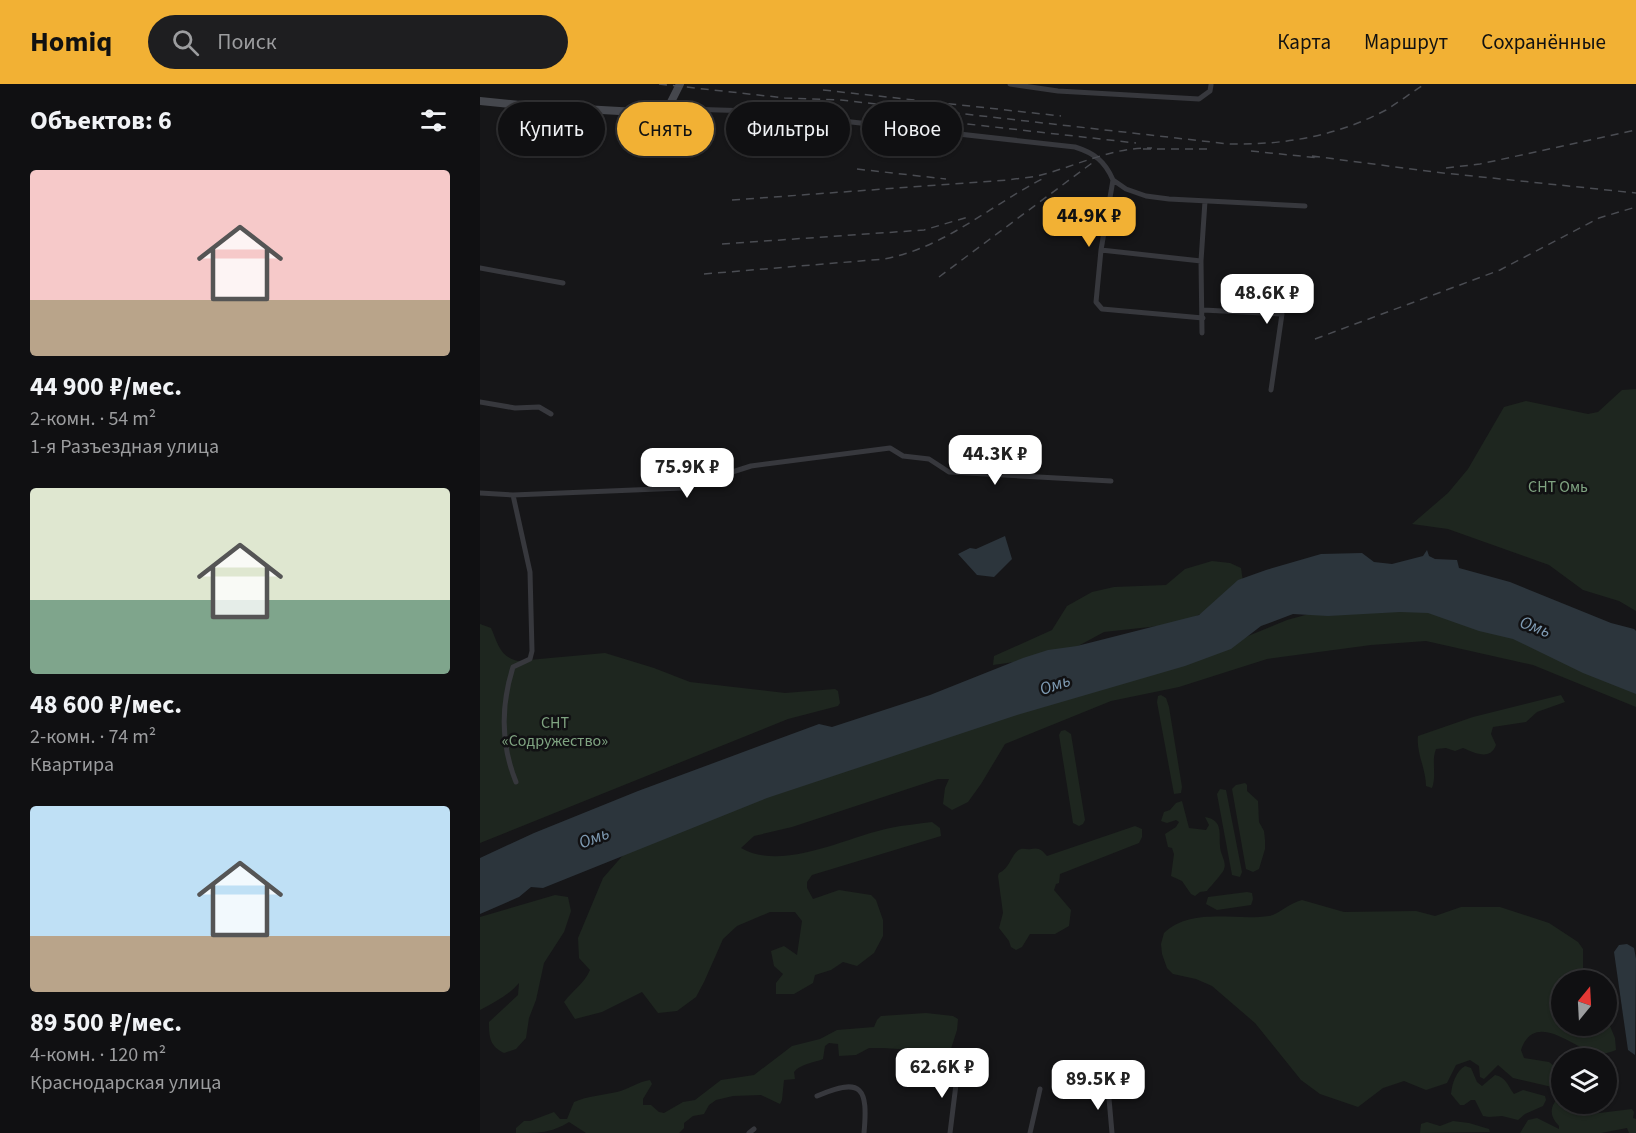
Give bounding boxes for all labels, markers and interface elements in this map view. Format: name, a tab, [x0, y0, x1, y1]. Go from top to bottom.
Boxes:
search box	[148, 15, 568, 69]
text: Homiq	[30, 22, 112, 62]
icon: search	[169, 26, 202, 59]
text: Поиск	[217, 26, 277, 58]
text: Карта	[1277, 27, 1331, 57]
text: Маршрут	[1364, 27, 1448, 57]
text: Сохранённые	[1481, 27, 1606, 57]
text: Объектов: 6	[30, 102, 172, 139]
chip: Купить	[498, 102, 605, 156]
chip: Снять	[617, 102, 714, 156]
chip: Фильтры	[726, 102, 850, 156]
chip: Новое	[862, 102, 962, 156]
icon: filters	[417, 104, 450, 137]
pin: 44.9K ₽	[1034, 197, 1144, 248]
text: 44.9K ₽	[1057, 202, 1121, 230]
icon: home	[186, 209, 294, 317]
pin: 48.6K ₽	[1212, 274, 1322, 325]
text: 48.6K ₽	[1235, 279, 1299, 307]
text: 44 900 ₽/мес.	[30, 368, 182, 405]
text: 2-комн. · 54 m²	[30, 405, 156, 433]
text: 1-я Разъездная улица	[30, 433, 219, 461]
pin: 44.3K ₽	[940, 435, 1050, 486]
text: 44.3K ₽	[963, 440, 1027, 468]
pin: 75.9K ₽	[632, 448, 742, 499]
text: 75.9K ₽	[655, 453, 719, 481]
park label: СНТ Омь	[1528, 476, 1588, 498]
icon: home	[186, 527, 294, 635]
water label: Омь	[1516, 610, 1554, 644]
water label: Омь	[1036, 668, 1074, 702]
text: 48 600 ₽/мес.	[30, 686, 182, 723]
park label: СНТ «Содружество»	[502, 712, 608, 752]
text: 2-комн. · 74 m²	[30, 723, 156, 751]
text: Квартира	[30, 751, 114, 779]
water label: Омь	[575, 821, 613, 855]
icon: home	[186, 845, 294, 953]
north arrow	[1551, 970, 1617, 1036]
map controls	[1551, 970, 1617, 1114]
text: 89 500 ₽/мес.	[30, 1004, 182, 1041]
text: 4-комн. · 120 m²	[30, 1041, 166, 1069]
pin: 62.6K ₽	[887, 1048, 997, 1099]
button: layers	[1551, 1048, 1617, 1114]
text: 62.6K ₽	[910, 1053, 974, 1081]
pin: 89.5K ₽	[1043, 1060, 1153, 1111]
text: 89.5K ₽	[1066, 1065, 1130, 1093]
text: Краснодарская улица	[30, 1069, 221, 1097]

